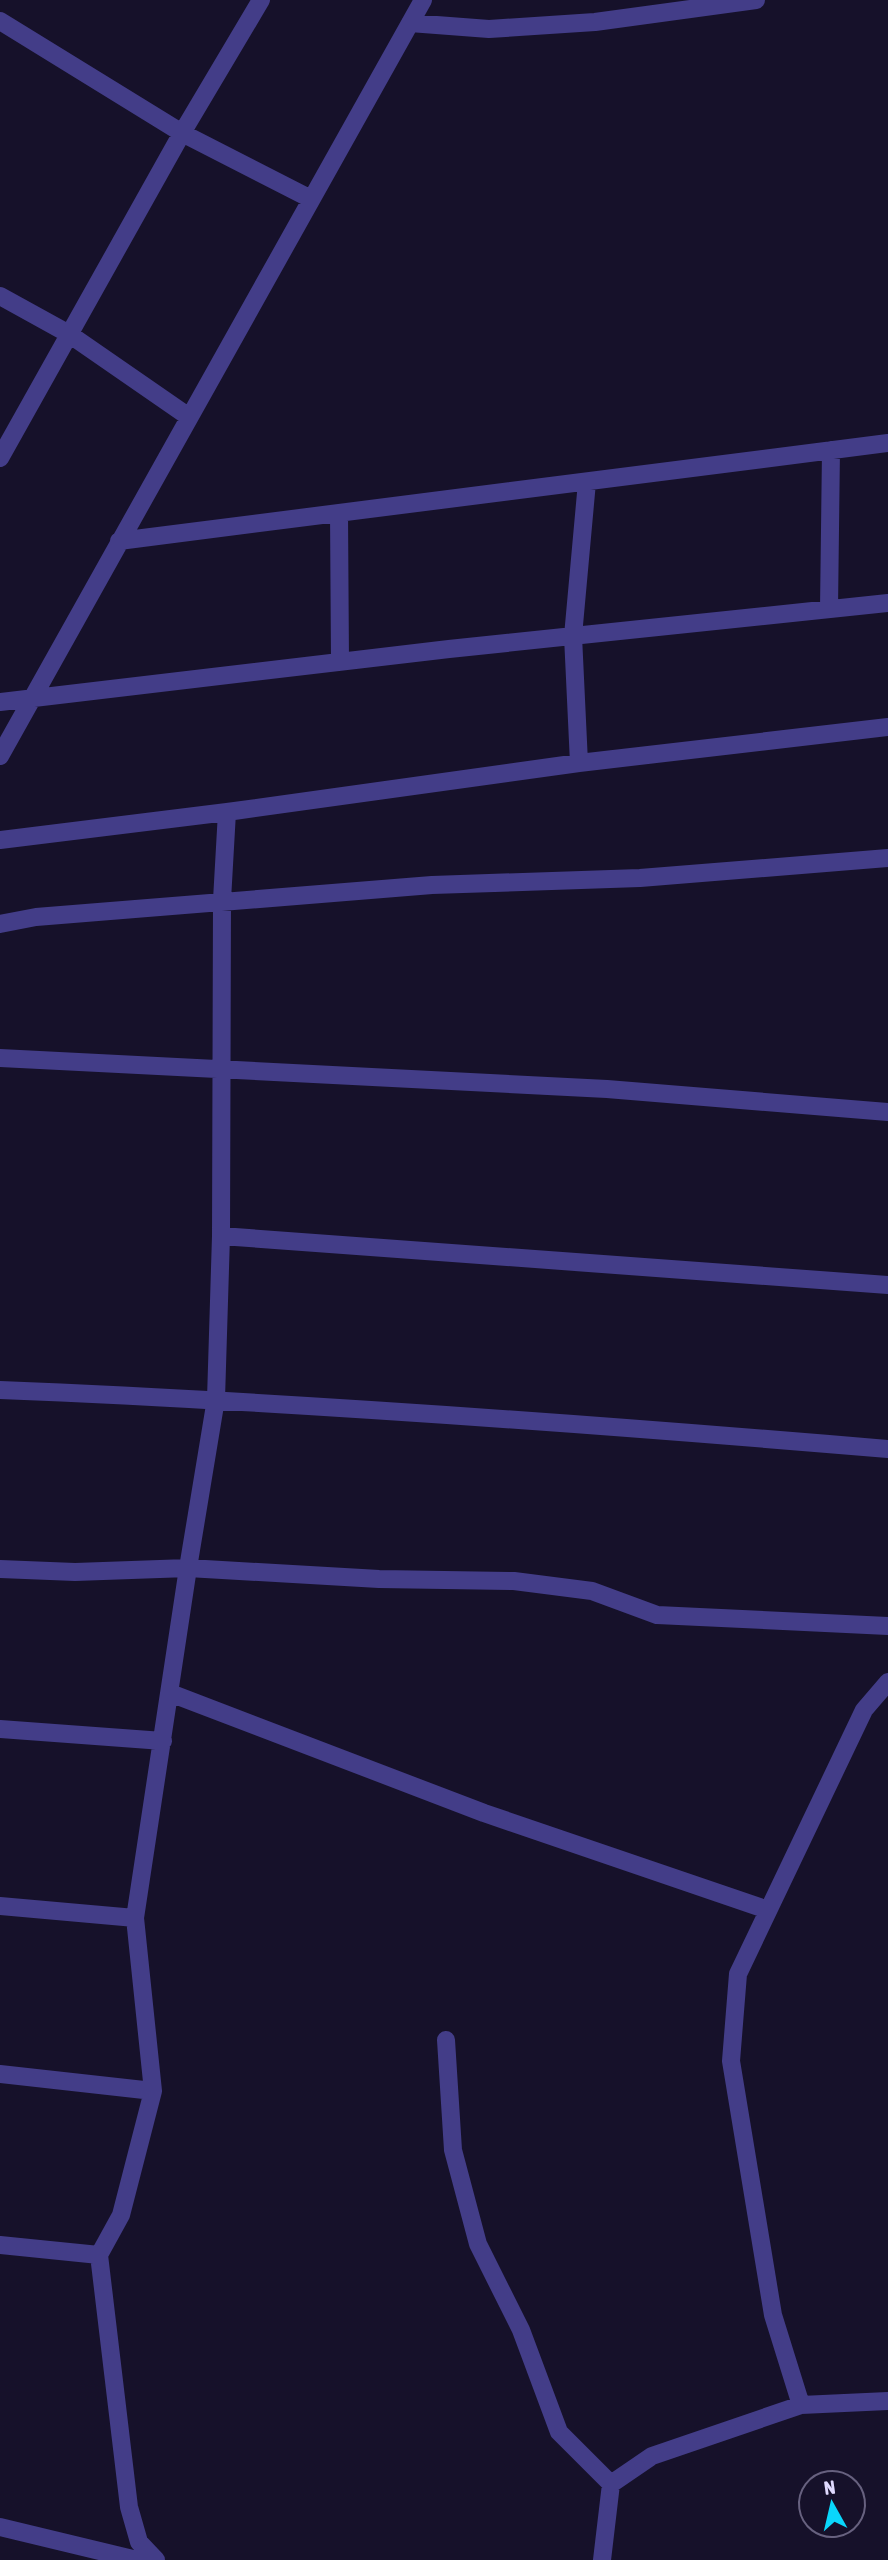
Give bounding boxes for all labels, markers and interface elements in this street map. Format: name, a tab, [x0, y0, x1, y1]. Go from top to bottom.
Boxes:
north arrow	[797, 2469, 867, 2539]
text: N	[823, 2475, 837, 2499]

